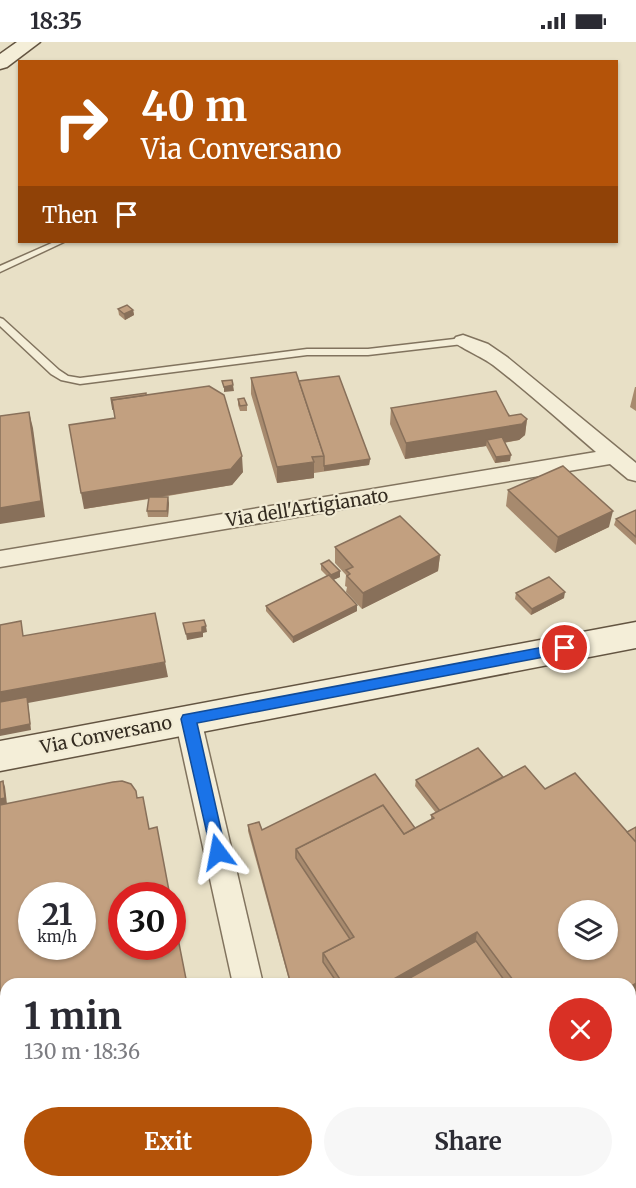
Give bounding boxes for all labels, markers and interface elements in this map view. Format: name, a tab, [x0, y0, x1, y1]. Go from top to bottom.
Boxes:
text: 18:35	[30, 7, 82, 35]
text: 40 m	[141, 80, 247, 132]
icon: right	[42, 84, 120, 162]
text: Via Conversano	[141, 132, 342, 166]
icon: arrive	[110, 198, 143, 231]
text: Then	[42, 201, 98, 229]
street label: Via dell'Artigianato	[223, 483, 390, 532]
pin	[539, 622, 590, 673]
icon: arrive	[548, 631, 581, 664]
street label: Via Conversano	[37, 710, 174, 759]
position arrow	[186, 820, 250, 884]
speed limit sign: 30	[108, 882, 186, 960]
text: 21	[42, 895, 72, 933]
map controls	[558, 900, 618, 960]
button: layers	[558, 900, 618, 960]
text: km/h	[37, 927, 77, 946]
text: 1 min	[24, 994, 122, 1039]
button: close	[549, 998, 612, 1061]
text: 130 m · 18:36	[24, 1039, 140, 1064]
button: Exit	[24, 1107, 312, 1176]
button: Share	[324, 1107, 612, 1176]

